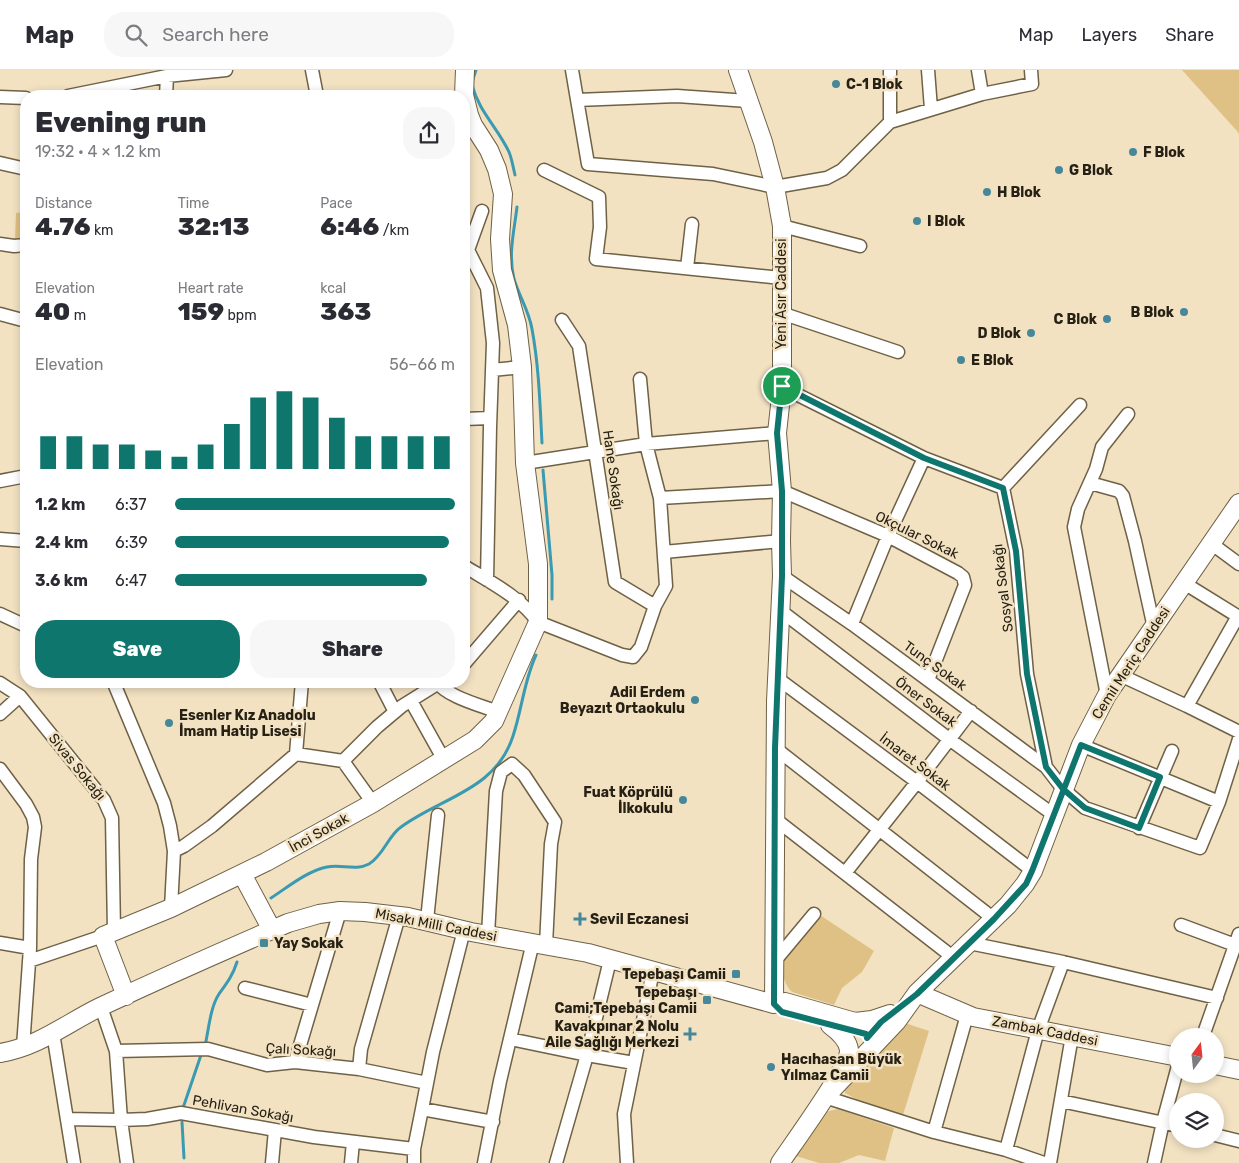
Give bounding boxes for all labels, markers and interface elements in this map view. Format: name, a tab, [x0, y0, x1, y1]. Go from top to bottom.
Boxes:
search box	[104, 12, 454, 57]
text: Map	[25, 21, 74, 49]
icon: search	[122, 21, 150, 49]
text: Search here	[162, 23, 269, 46]
text: Map	[1019, 24, 1054, 46]
text: Layers	[1082, 24, 1137, 46]
text: Share	[1165, 24, 1214, 46]
place label: C-1 Blok	[846, 76, 903, 93]
marker: C-1 Blok	[830, 78, 842, 90]
text: Evening run	[35, 106, 206, 139]
button: share	[403, 107, 455, 159]
text: 19:32 · 4 × 1.2 km	[35, 142, 161, 161]
place label: F Blok	[1143, 144, 1186, 161]
marker: F Blok	[1127, 146, 1139, 158]
place label: G Blok	[1069, 162, 1113, 179]
marker: G Blok	[1053, 164, 1065, 176]
place label: H Blok	[997, 184, 1042, 201]
marker: H Blok	[981, 186, 993, 198]
text: Distance	[35, 195, 92, 212]
text: Time	[178, 195, 209, 212]
text: Pace	[320, 195, 352, 212]
text: 4.76	[35, 212, 90, 241]
text: 32:13	[178, 212, 250, 241]
text: 6:46	[320, 212, 379, 241]
place label: I Blok	[927, 213, 966, 230]
marker: I Blok	[911, 215, 923, 227]
text: km	[90, 222, 114, 239]
text: /km	[379, 222, 409, 239]
street label: Yeni Asır Caddesi	[773, 238, 790, 350]
text: Elevation	[35, 280, 95, 297]
text: Heart rate	[178, 280, 244, 297]
text: kcal	[320, 280, 346, 297]
text: 40	[35, 297, 70, 326]
text: 159	[178, 297, 224, 326]
text: 363	[320, 297, 371, 326]
place label: B Blok	[1131, 304, 1175, 321]
marker: B Blok	[1178, 306, 1190, 318]
text: m	[70, 307, 86, 324]
text: bpm	[224, 307, 257, 324]
place label: C Blok	[1054, 311, 1098, 328]
marker: C Blok	[1101, 313, 1113, 325]
place label: D Blok	[977, 325, 1022, 342]
marker: D Blok	[1025, 327, 1037, 339]
place label: E Blok	[971, 352, 1014, 369]
marker: E Blok	[955, 354, 967, 366]
text: Elevation	[35, 355, 104, 374]
text: 56–66 m	[389, 355, 455, 374]
pin	[761, 365, 803, 407]
icon: arrive	[768, 372, 796, 400]
street label: Hane Sokağı	[599, 429, 627, 511]
text: 1.2 km	[35, 495, 85, 514]
text: 6:37	[115, 495, 147, 514]
street label: Okçular Sokak	[872, 507, 962, 563]
text: 2.4 km	[35, 533, 88, 552]
text: 6:39	[115, 533, 148, 552]
street label: Sosyal Sokağı	[989, 543, 1017, 633]
text: 3.6 km	[35, 571, 88, 590]
text: 6:47	[115, 571, 147, 590]
street label: Cemil Meriç Caddesi	[1088, 604, 1174, 722]
button: Save	[35, 620, 240, 678]
button: Share	[250, 620, 455, 678]
street label: Tunç Sokak	[900, 637, 970, 695]
street label: Öner Sokak	[892, 673, 961, 731]
place label: Adil Erdem Beyazıt Ortaokulu	[560, 684, 685, 717]
marker: Adil Erdem Beyazıt Ortaokulu	[689, 694, 701, 706]
place label: Esenler Kız Anadolu İmam Hatip Lisesi	[179, 707, 316, 740]
marker: Esenler Kız Anadolu İmam Hatip Lisesi	[163, 717, 175, 729]
street label: Sivas Sokağı	[45, 730, 109, 804]
street label: İmaret Sokak	[876, 730, 955, 795]
place label: Fuat Köprülü İlkokulu	[583, 784, 673, 817]
marker: Fuat Köprülü İlkokulu	[677, 794, 689, 806]
street label: İnci Sokak	[286, 809, 352, 856]
street label: Misakı Milli Caddesi	[374, 905, 498, 945]
place label: Sevil Eczanesi	[590, 911, 689, 928]
marker: Sevil Eczanesi	[574, 913, 586, 925]
place label: Yay Sokak	[274, 935, 344, 952]
marker: Yay Sokak	[258, 937, 270, 949]
place label: Tepebaşı Camii	[622, 966, 726, 983]
marker: Tepebaşı Camii	[730, 968, 742, 980]
place label: Tepebaşı Cami;Tepebaşı Camii	[554, 984, 697, 1017]
marker: Tepebaşı Cami;Tepebaşı Camii	[701, 994, 713, 1006]
street label: Zambak Caddesi	[991, 1012, 1099, 1050]
place label: Kavakpınar 2 Nolu Aile Sağlığı Merkezi	[545, 1018, 679, 1051]
marker: Kavakpınar 2 Nolu Aile Sağlığı Merkezi	[683, 1027, 697, 1041]
north arrow	[1169, 1028, 1224, 1082]
map controls	[1169, 1028, 1224, 1148]
street label: Çalı Sokağı	[265, 1040, 337, 1060]
place label: Hacıhasan Büyük Yılmaz Camii	[781, 1051, 902, 1084]
marker: Hacıhasan Büyük Yılmaz Camii	[765, 1061, 777, 1073]
street label: Pehlivan Sokağı	[191, 1092, 295, 1126]
button: layers	[1169, 1093, 1224, 1148]

